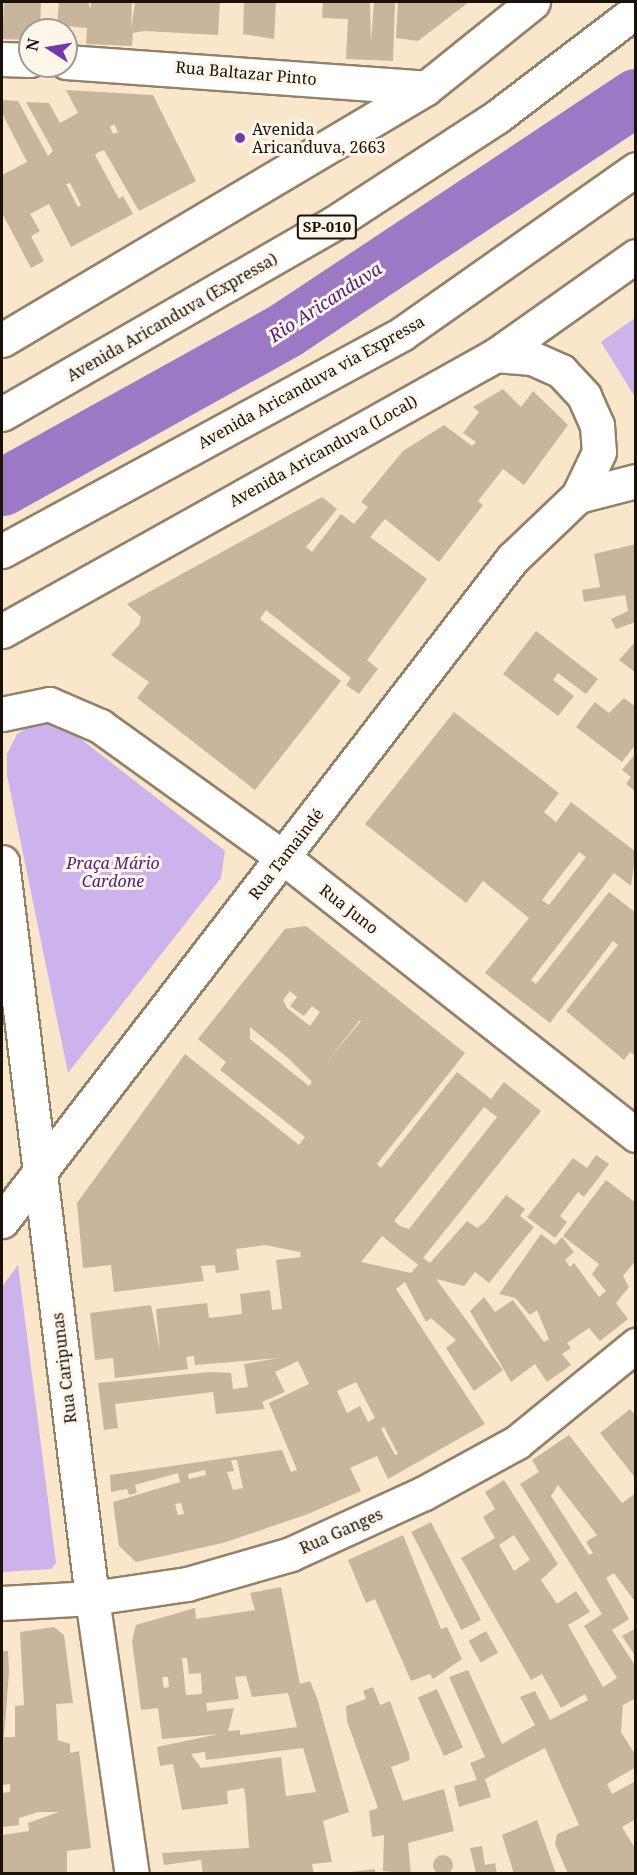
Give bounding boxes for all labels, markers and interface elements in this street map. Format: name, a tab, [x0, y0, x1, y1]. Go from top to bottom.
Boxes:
north arrow	[18, 18, 78, 78]
text: N	[20, 36, 44, 53]
street label: Rua Baltazar Pinto	[175, 57, 317, 89]
place label: Avenida Aricanduva, 2663	[252, 119, 385, 157]
marker: Avenida Aricanduva, 2663	[233, 131, 247, 145]
road number: SP-010	[296, 215, 358, 239]
street label: Avenida Aricanduva (Expressa)	[63, 249, 281, 385]
water label: Rio Aricanduva	[264, 257, 386, 347]
street label: Avenida Aricanduva via Expressa	[194, 311, 428, 453]
street label: Avenida Aricanduva (Local)	[226, 391, 420, 511]
street label: Rua Tamaindé	[245, 805, 327, 903]
park label: Praça Mário Cardone	[66, 853, 160, 891]
street label: Rua Juno	[316, 880, 382, 938]
street label: Rua Caripunas	[48, 1311, 80, 1425]
street label: Rua Ganges	[296, 1504, 386, 1558]

